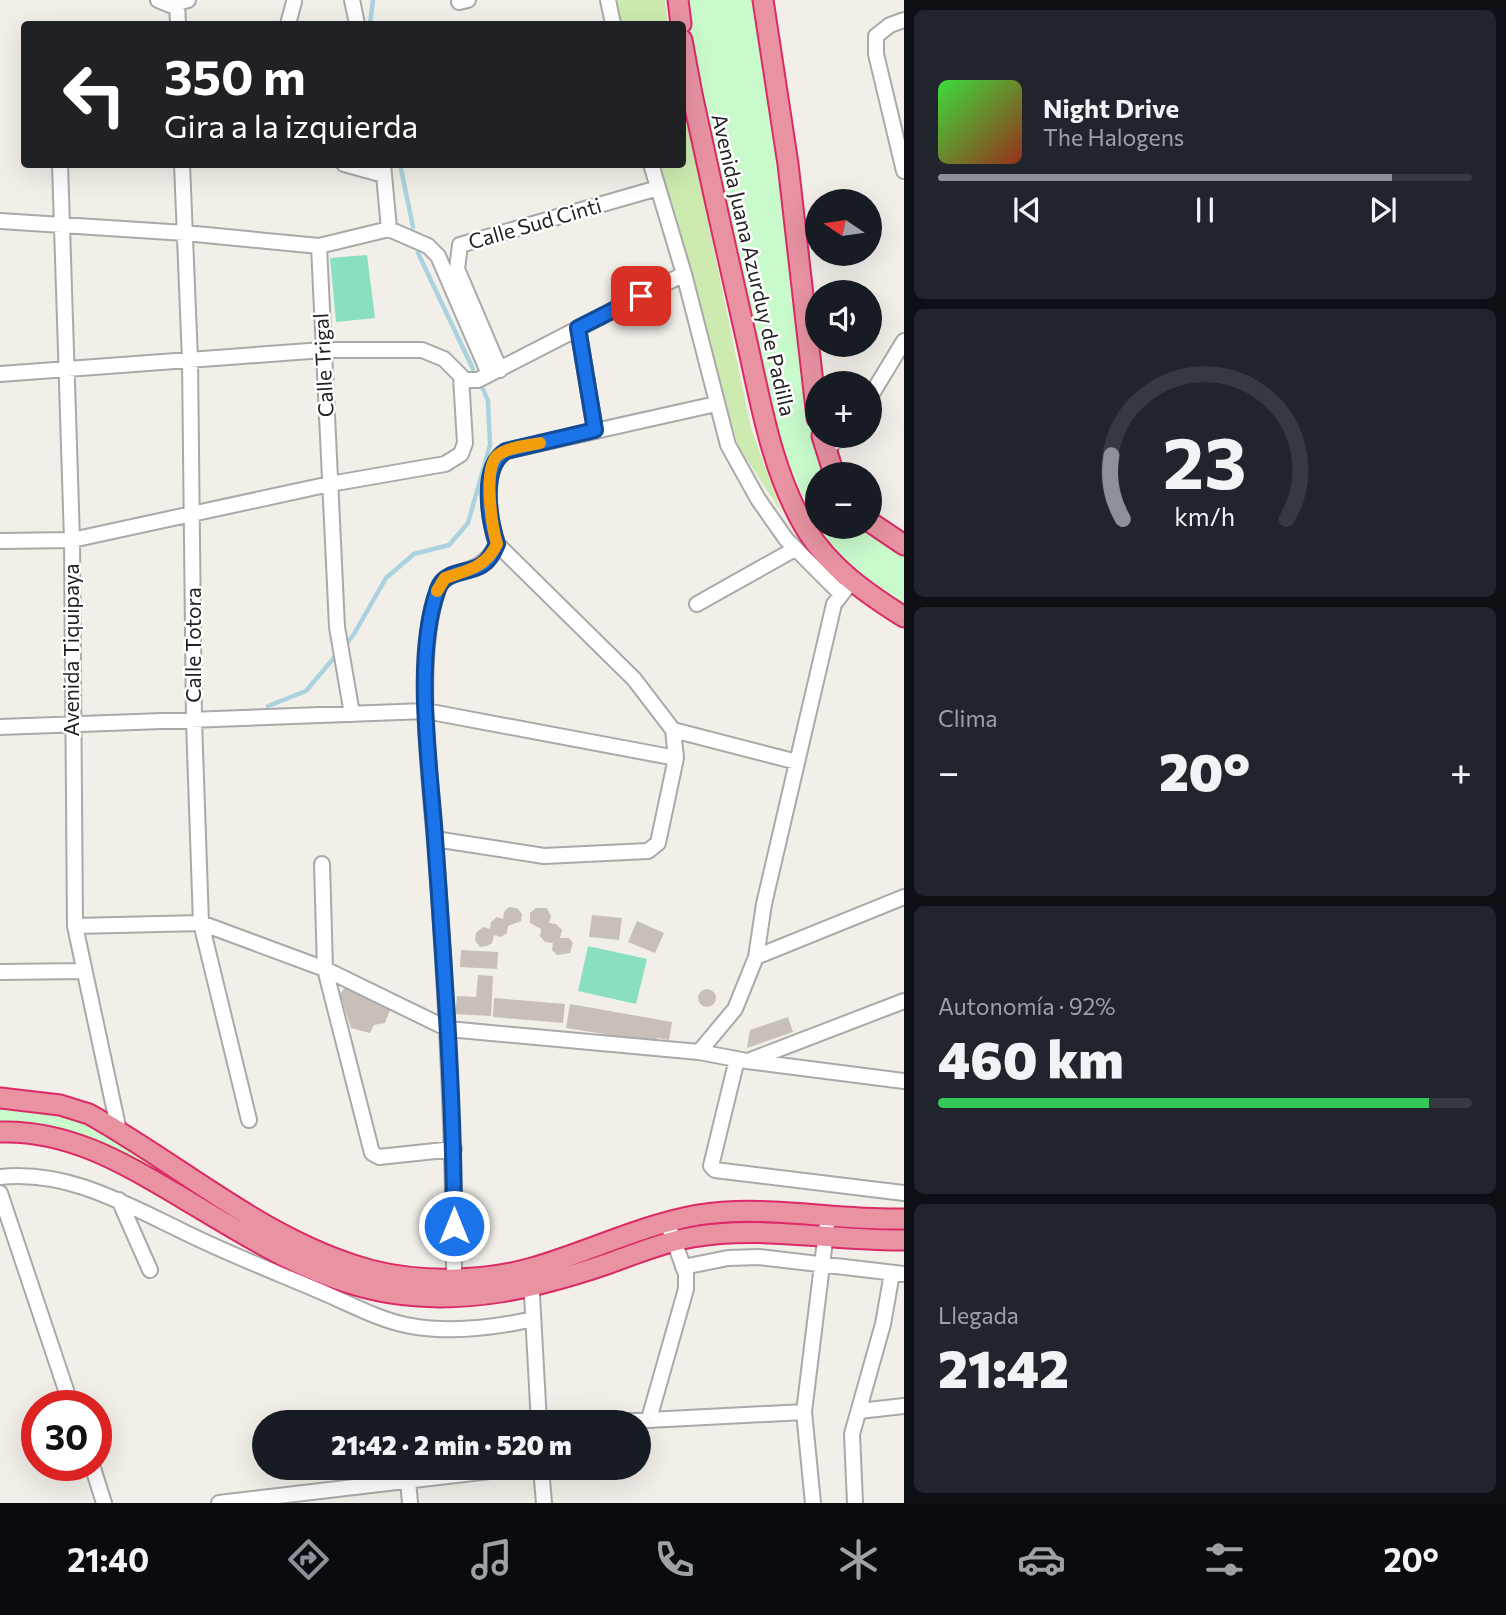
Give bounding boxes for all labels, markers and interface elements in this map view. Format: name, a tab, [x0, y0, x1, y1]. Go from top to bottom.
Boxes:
text: 350 m	[164, 45, 306, 105]
icon: left	[49, 49, 140, 140]
text: Night Drive	[1043, 92, 1179, 123]
text: Gira a la izquierda	[164, 105, 418, 145]
street label: Avenida Juana Azurduy de Padilla	[707, 111, 801, 418]
text: The Halogens	[1043, 123, 1184, 151]
north arrow	[805, 189, 882, 266]
map controls	[805, 189, 882, 539]
icon: previous	[1008, 191, 1046, 229]
icon: pause	[1186, 191, 1224, 229]
icon: next	[1364, 191, 1402, 229]
street label: Calle Sud Cinti	[465, 192, 604, 253]
pin	[611, 266, 671, 326]
icon: arrive	[622, 277, 660, 315]
button: sound	[805, 280, 882, 357]
street label: Calle Trigal	[307, 312, 338, 418]
button: +	[805, 371, 882, 448]
text: 23	[1163, 415, 1247, 504]
button: −	[805, 462, 882, 539]
text: km/h	[1175, 501, 1235, 531]
street label: Avenida Tiquipaya	[58, 564, 83, 736]
street label: Calle Totora	[180, 587, 205, 703]
text: Clima	[938, 704, 998, 732]
text: 20°	[1159, 738, 1250, 802]
text: −	[938, 747, 960, 794]
text: +	[1450, 747, 1472, 794]
text: Autonomía · 92%	[938, 992, 1116, 1020]
text: 460 km	[938, 1026, 1124, 1090]
position arrow	[417, 1189, 491, 1263]
text: Llegada	[938, 1301, 1019, 1329]
text: 21:42	[938, 1335, 1069, 1399]
speed limit sign: 30	[21, 1390, 112, 1481]
text: 21:42 · 2 min · 520 m	[331, 1429, 572, 1460]
icon: directions	[284, 1535, 333, 1584]
icon: music	[467, 1535, 516, 1584]
icon: phone	[650, 1535, 699, 1584]
icon: climate	[834, 1535, 883, 1584]
icon: car	[1017, 1535, 1066, 1584]
icon: filters	[1200, 1535, 1249, 1584]
text: 21:40	[67, 1539, 149, 1579]
text: 20°	[1384, 1539, 1439, 1579]

